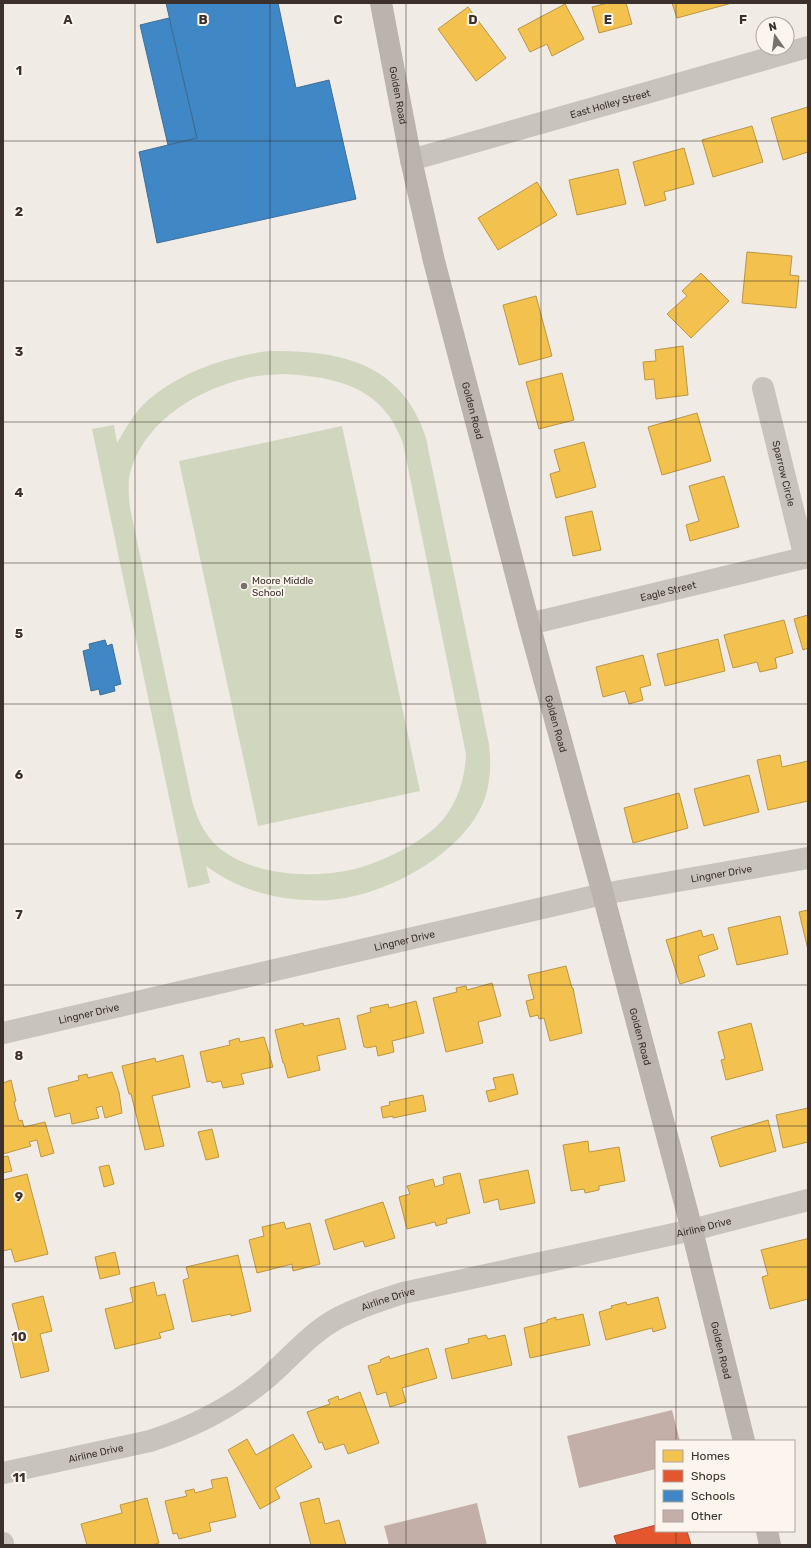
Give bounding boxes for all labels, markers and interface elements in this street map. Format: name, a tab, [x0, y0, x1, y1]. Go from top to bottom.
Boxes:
text: A	[63, 12, 73, 27]
text: B	[198, 12, 208, 27]
text: C	[333, 12, 343, 27]
text: D	[468, 12, 478, 27]
text: E	[604, 12, 612, 27]
text: F	[739, 12, 747, 27]
north arrow	[755, 16, 795, 56]
text: N	[767, 19, 778, 34]
text: 1	[16, 63, 22, 78]
street label: Golden Road	[386, 66, 409, 126]
street label: East Holley Street	[569, 87, 652, 121]
text: 2	[15, 204, 23, 219]
text: 3	[15, 344, 24, 359]
street label: Golden Road	[459, 381, 485, 441]
street label: Sparrow Circle	[769, 439, 797, 508]
text: 4	[15, 485, 24, 500]
place label: Moore Middle School	[252, 575, 314, 599]
street label: Eagle Street	[639, 579, 697, 604]
marker: Moore Middle School	[239, 581, 249, 591]
text: 5	[15, 626, 23, 641]
street label: Golden Road	[542, 694, 569, 754]
text: 6	[15, 767, 24, 782]
street label: Lingner Drive	[690, 863, 753, 885]
text: 7	[15, 907, 23, 922]
street label: Lingner Drive	[373, 928, 436, 954]
street label: Lingner Drive	[57, 1001, 121, 1027]
street label: Golden Road	[626, 1007, 653, 1067]
text: 8	[15, 1048, 24, 1063]
text: 9	[15, 1189, 23, 1204]
street label: Airline Drive	[675, 1215, 733, 1240]
street label: Airline Drive	[360, 1285, 417, 1314]
street label: Golden Road	[708, 1320, 734, 1380]
text: 10	[11, 1329, 27, 1344]
legend	[655, 1440, 795, 1532]
street label: Airline Drive	[67, 1442, 125, 1466]
text: Homes	[691, 1449, 730, 1463]
text: Shops	[691, 1469, 726, 1483]
text: 11	[13, 1470, 25, 1485]
text: Schools	[691, 1489, 735, 1503]
text: Other	[691, 1509, 723, 1523]

